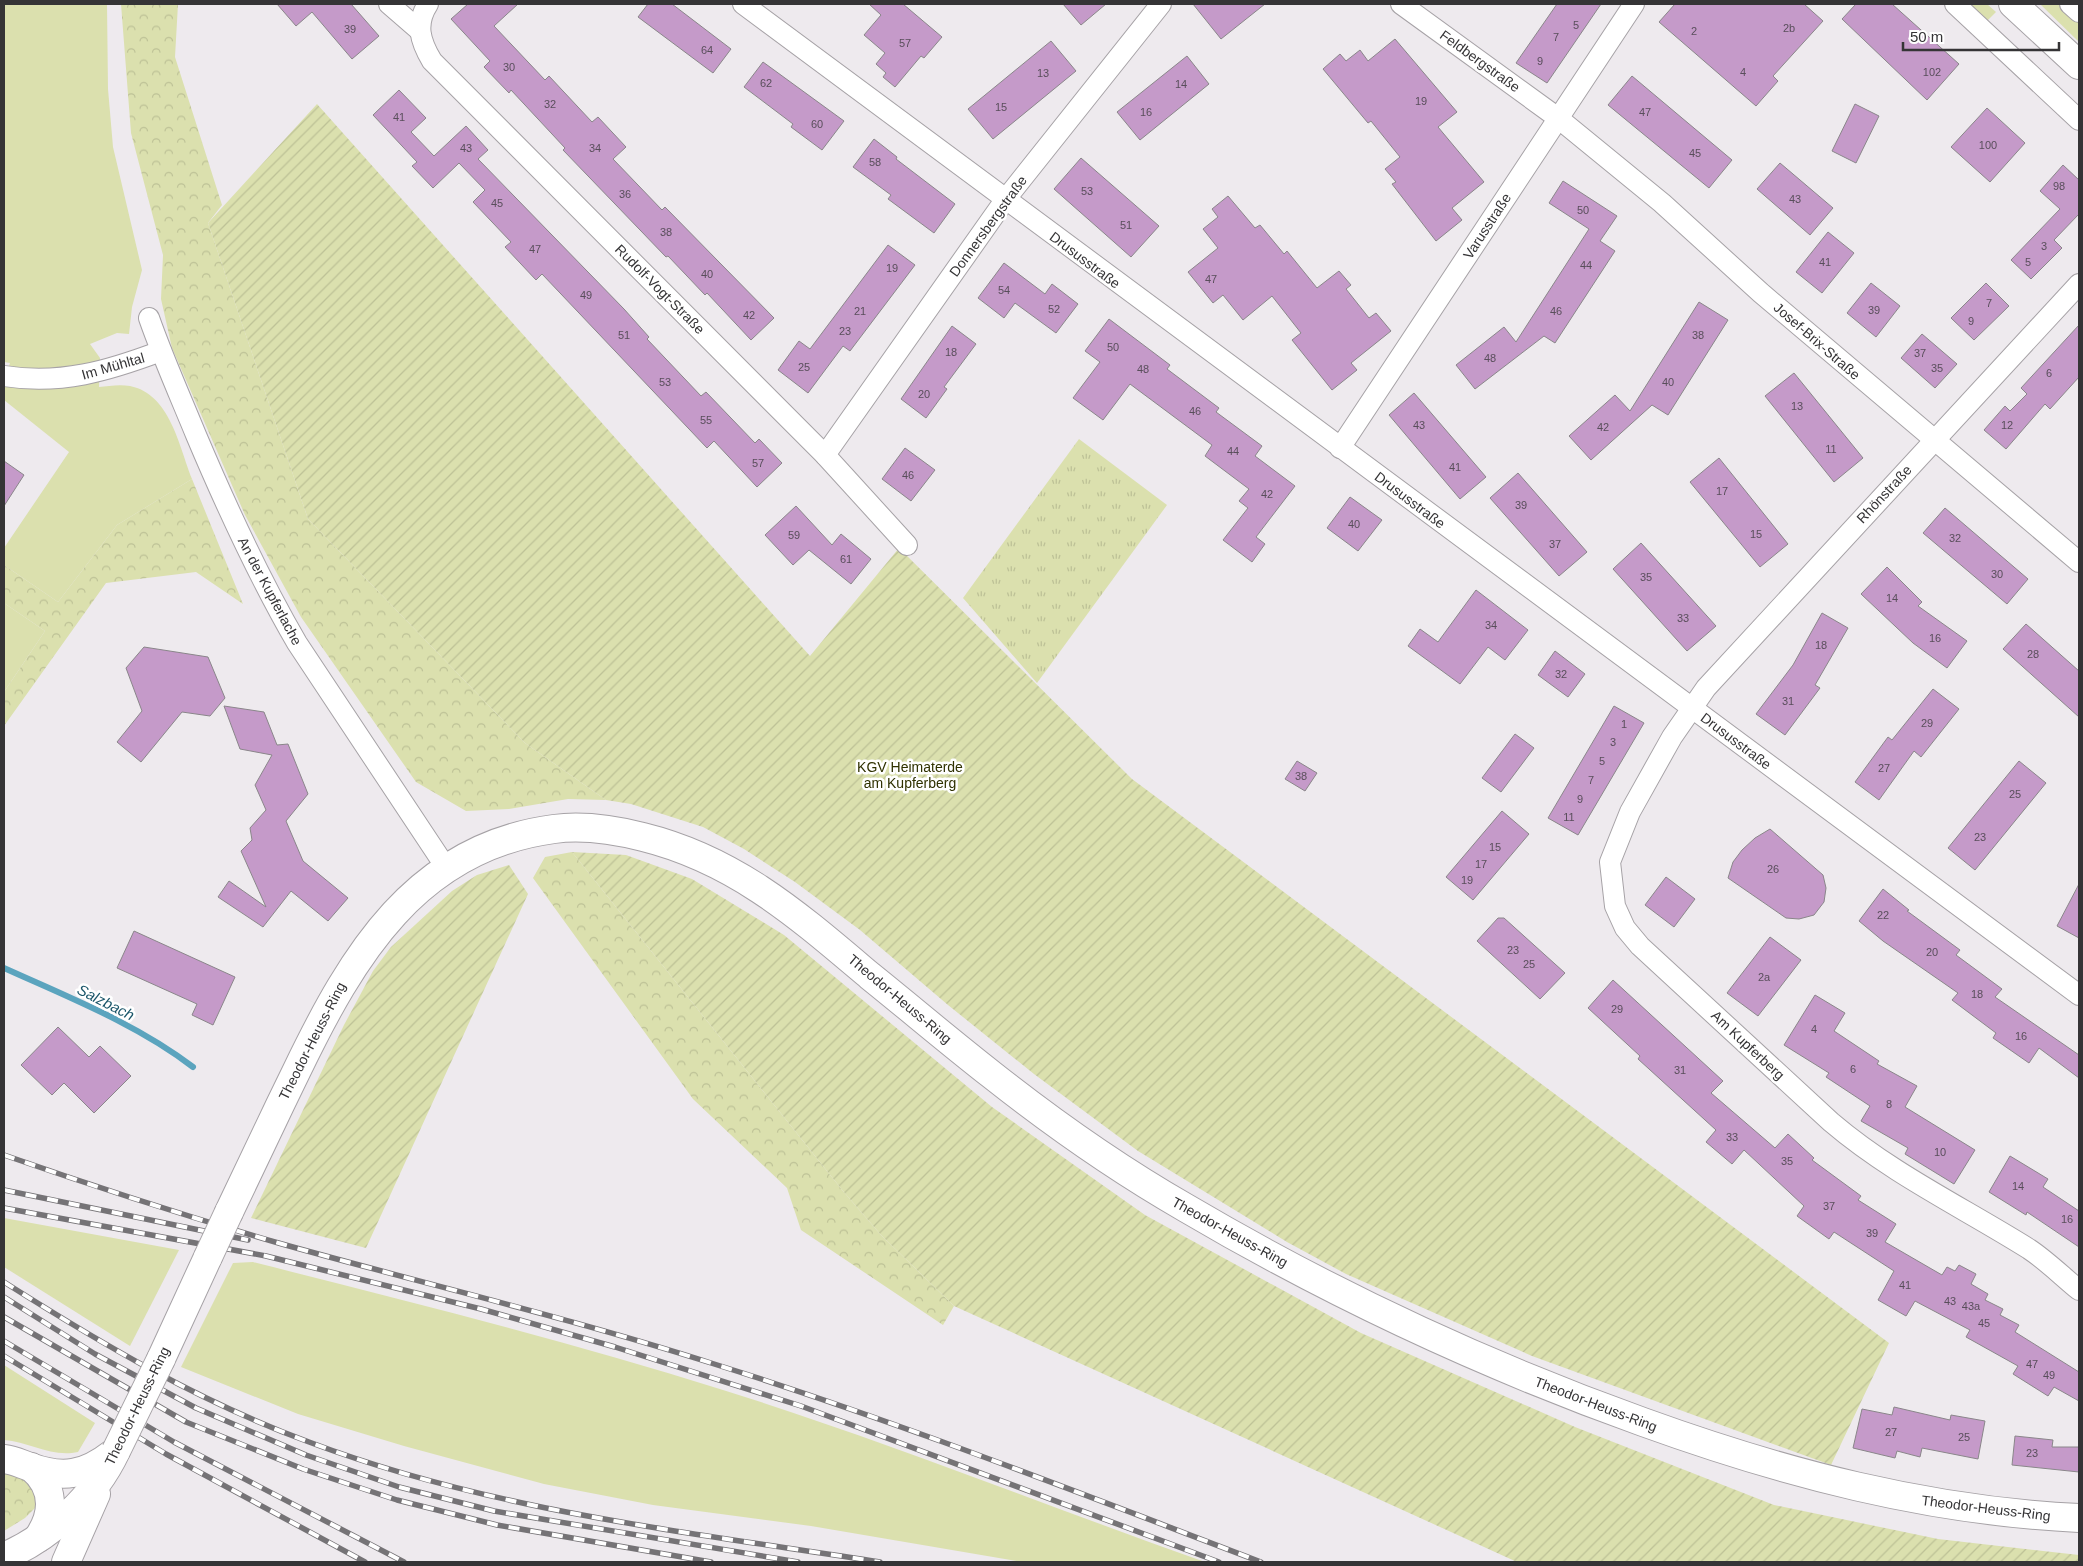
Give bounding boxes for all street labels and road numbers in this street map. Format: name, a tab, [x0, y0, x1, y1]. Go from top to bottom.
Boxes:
street label: Feldbergstraße	[1437, 27, 1523, 95]
street label: Donnersbergstraße	[946, 172, 1030, 279]
street label: Varusstraße	[1460, 190, 1514, 262]
street label: Drususstraße	[1047, 228, 1124, 292]
street label: Rudolf-Vogt-Straße	[612, 241, 708, 337]
street label: Josef-Brix-Straße	[1771, 299, 1864, 383]
street label: Im Mühltal	[80, 349, 146, 383]
street label: Rhönstraße	[1853, 462, 1915, 526]
street label: Drususstraße	[1372, 468, 1449, 532]
street label: An der Kupferlache	[235, 534, 305, 648]
street label: Drususstraße	[1698, 709, 1775, 773]
street label: Theodor-Heuss-Ring	[845, 951, 955, 1047]
street label: Theodor-Heuss-Ring	[275, 979, 349, 1103]
street label: Am Kupferberg	[1708, 1007, 1788, 1083]
street label: Theodor-Heuss-Ring	[1169, 1194, 1291, 1270]
street label: Theodor-Heuss-Ring	[101, 1344, 173, 1468]
street label: Theodor-Heuss-Ring	[1532, 1373, 1660, 1435]
street label: Theodor-Heuss-Ring	[1921, 1492, 2051, 1524]

